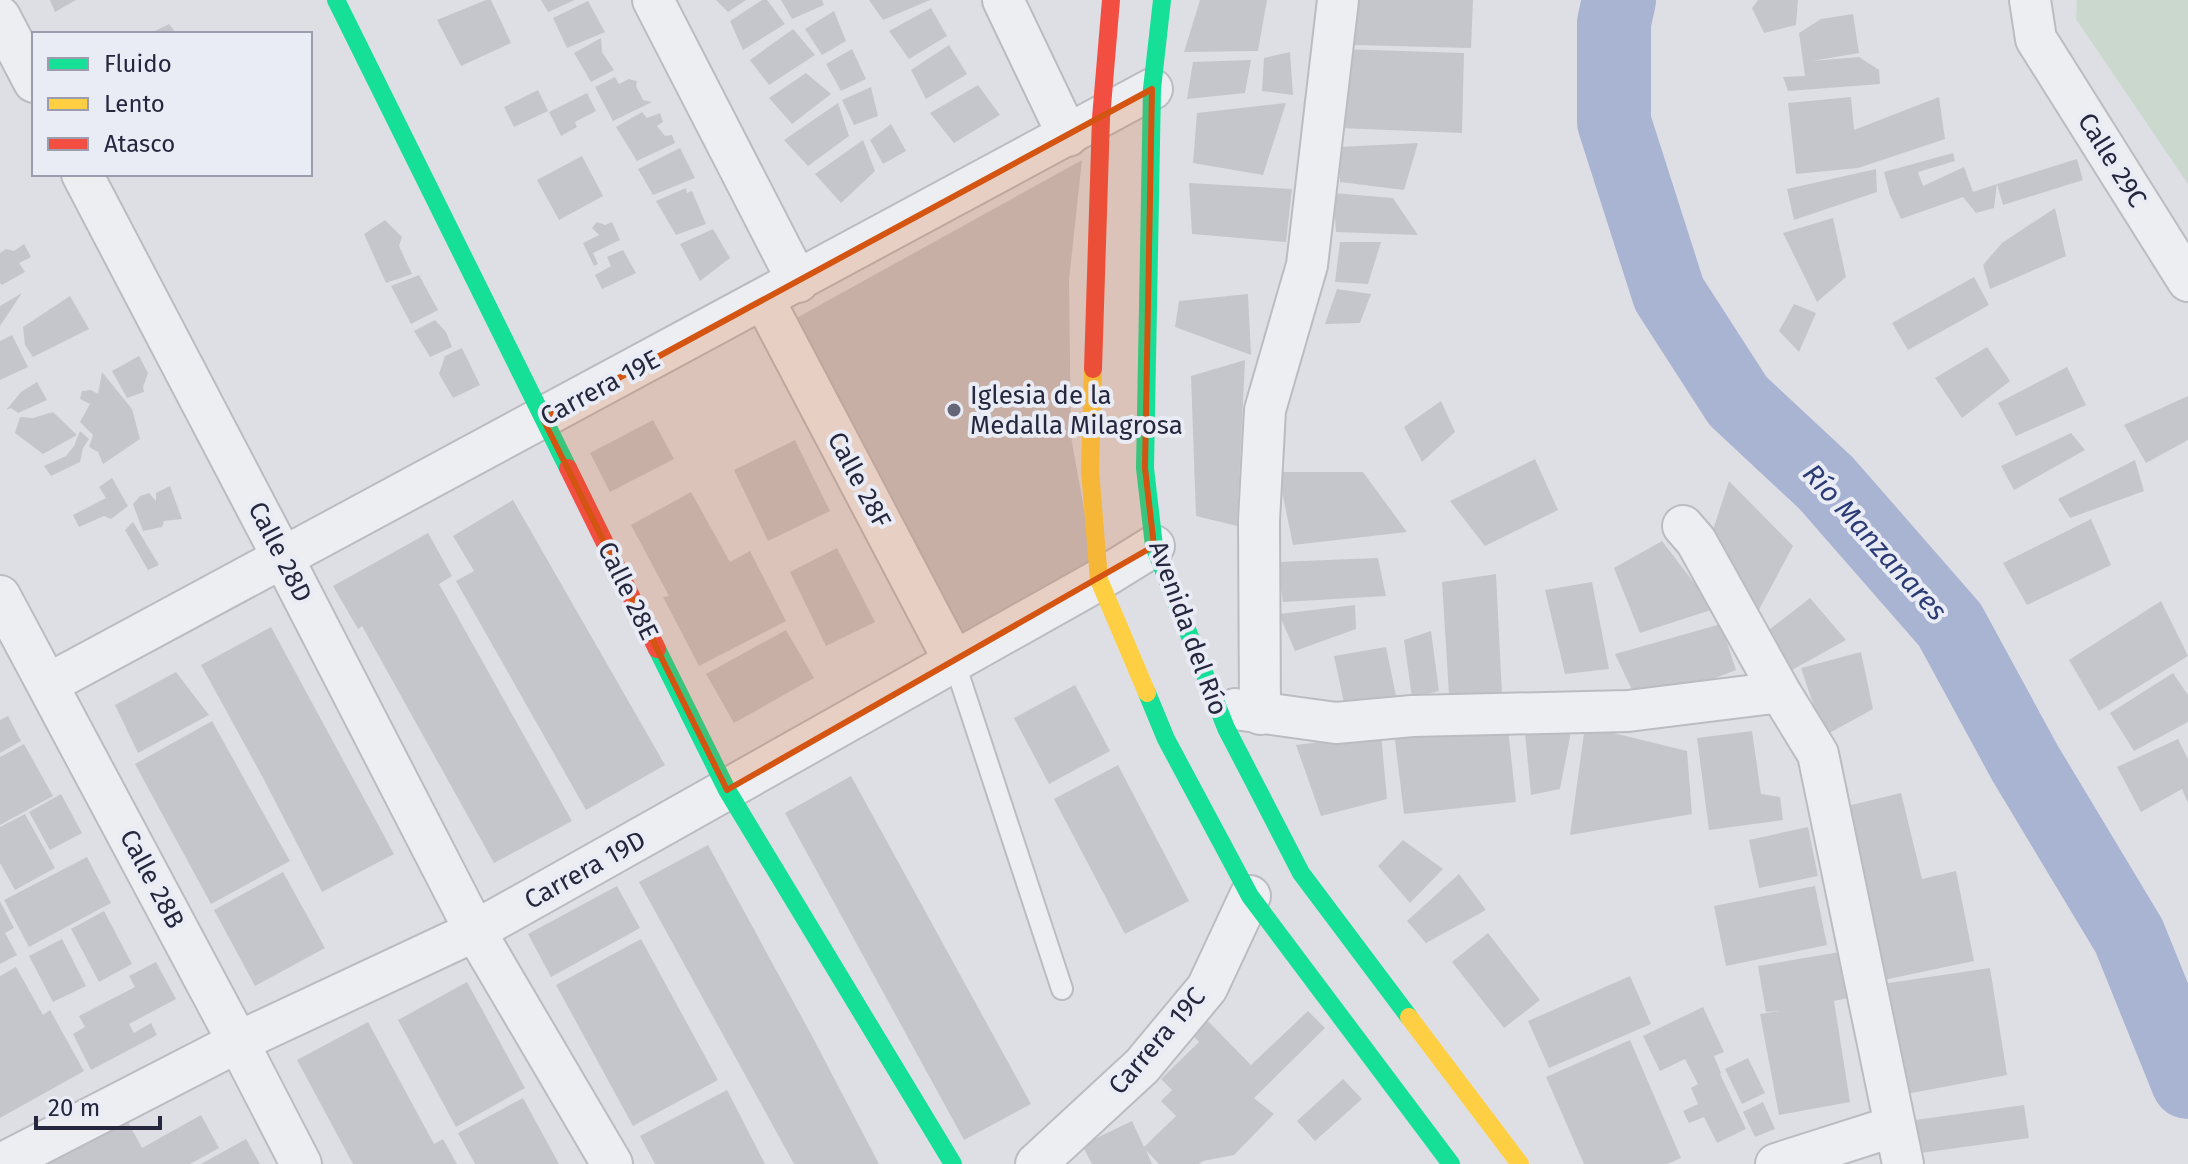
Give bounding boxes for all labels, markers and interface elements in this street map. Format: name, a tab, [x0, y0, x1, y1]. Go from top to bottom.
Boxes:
legend	[32, 32, 312, 176]
text: Fluido	[104, 50, 172, 78]
text: Lento	[104, 90, 165, 118]
street label: Calle 29C	[2071, 107, 2153, 213]
text: Atasco	[104, 130, 175, 158]
street label: Carrera 19E	[535, 344, 665, 432]
place label: Iglesia de la Medalla Milagrosa	[970, 380, 1183, 441]
marker: Iglesia de la Medalla Milagrosa	[945, 401, 963, 419]
street label: Calle 28F	[821, 427, 897, 534]
water label: Río Manzanares	[1796, 457, 1954, 627]
street label: Calle 28D	[242, 497, 318, 607]
street label: Calle 28E	[591, 537, 665, 645]
street label: Avenida del Río	[1142, 537, 1234, 719]
street label: Calle 28B	[113, 824, 191, 934]
street label: Carrera 19D	[519, 824, 651, 916]
street label: Carrera 19C	[1102, 981, 1212, 1101]
scale bar	[36, 1080, 160, 1130]
text: 20 m	[48, 1094, 100, 1122]

